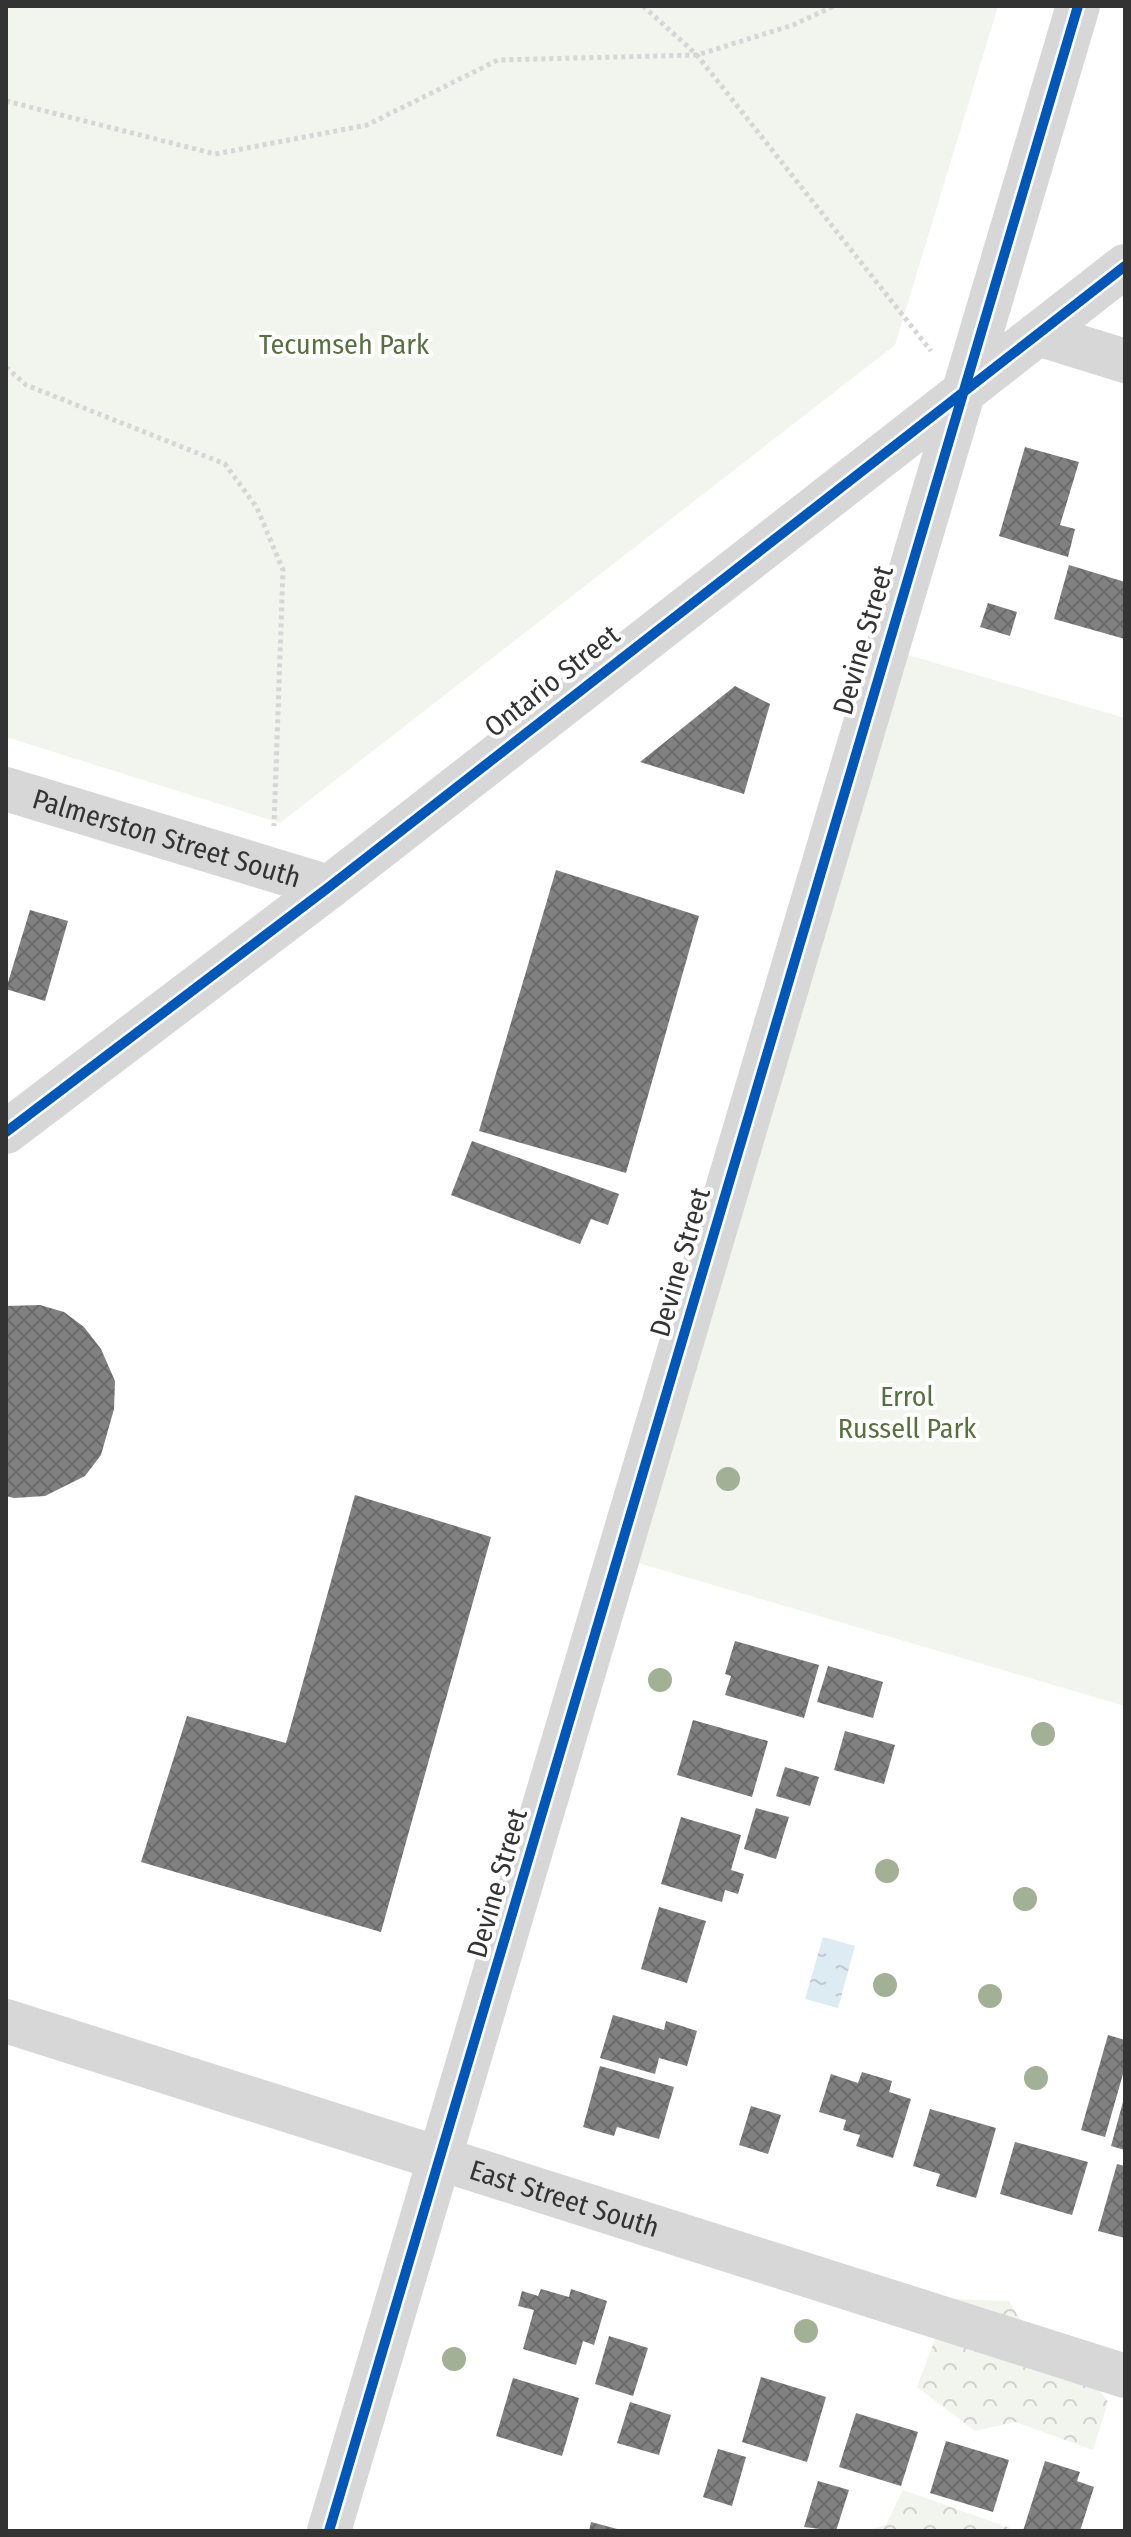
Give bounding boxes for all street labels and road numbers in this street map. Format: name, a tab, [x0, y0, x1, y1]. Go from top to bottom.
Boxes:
street label: Devine Street	[826, 561, 900, 718]
street label: Ontario Street	[478, 618, 627, 744]
street label: Palmerston Street South	[29, 782, 305, 894]
street label: Devine Street	[643, 1183, 717, 1340]
street label: Devine Street	[460, 1804, 534, 1961]
street label: East Street South	[466, 2153, 663, 2244]

